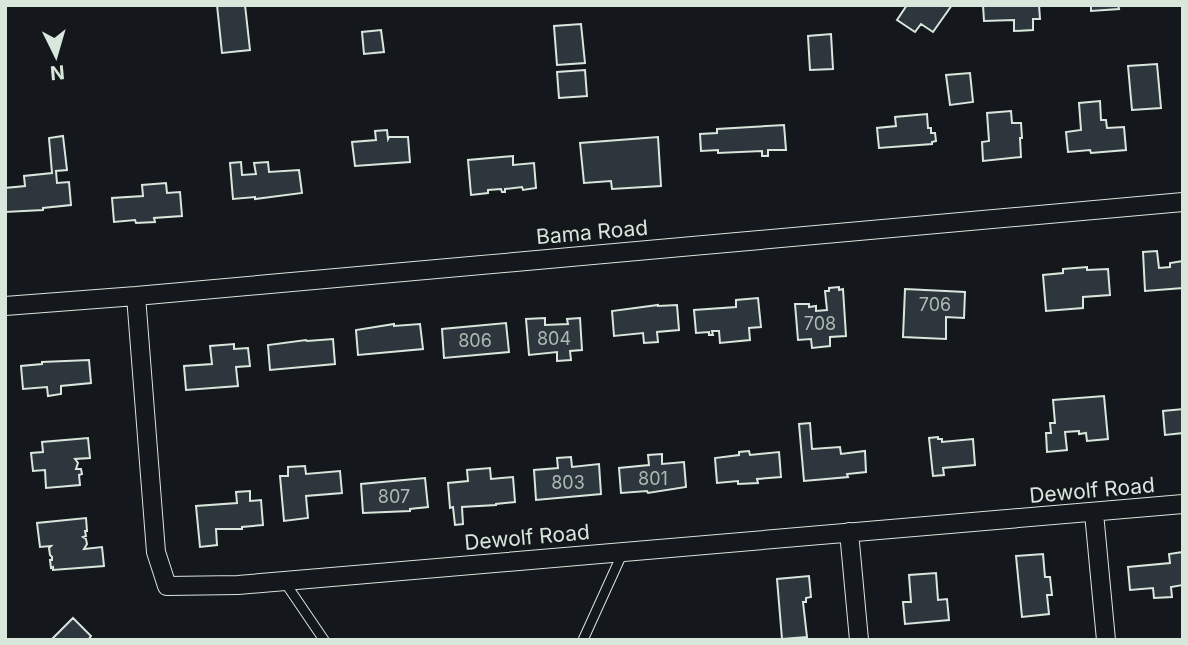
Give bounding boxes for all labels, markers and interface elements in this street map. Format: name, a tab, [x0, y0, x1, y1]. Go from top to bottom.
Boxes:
north arrow	[21, 21, 91, 91]
text: N	[49, 60, 66, 85]
street label: Bama Road	[535, 215, 649, 249]
house number: 706	[919, 294, 951, 315]
house number: 708	[804, 313, 836, 334]
house number: 804	[537, 328, 571, 349]
house number: 806	[458, 330, 492, 351]
house number: 801	[638, 468, 668, 489]
house number: 803	[551, 472, 585, 493]
street label: Dewolf Road	[1028, 472, 1156, 508]
house number: 807	[378, 486, 410, 507]
street label: Dewolf Road	[463, 519, 591, 555]

